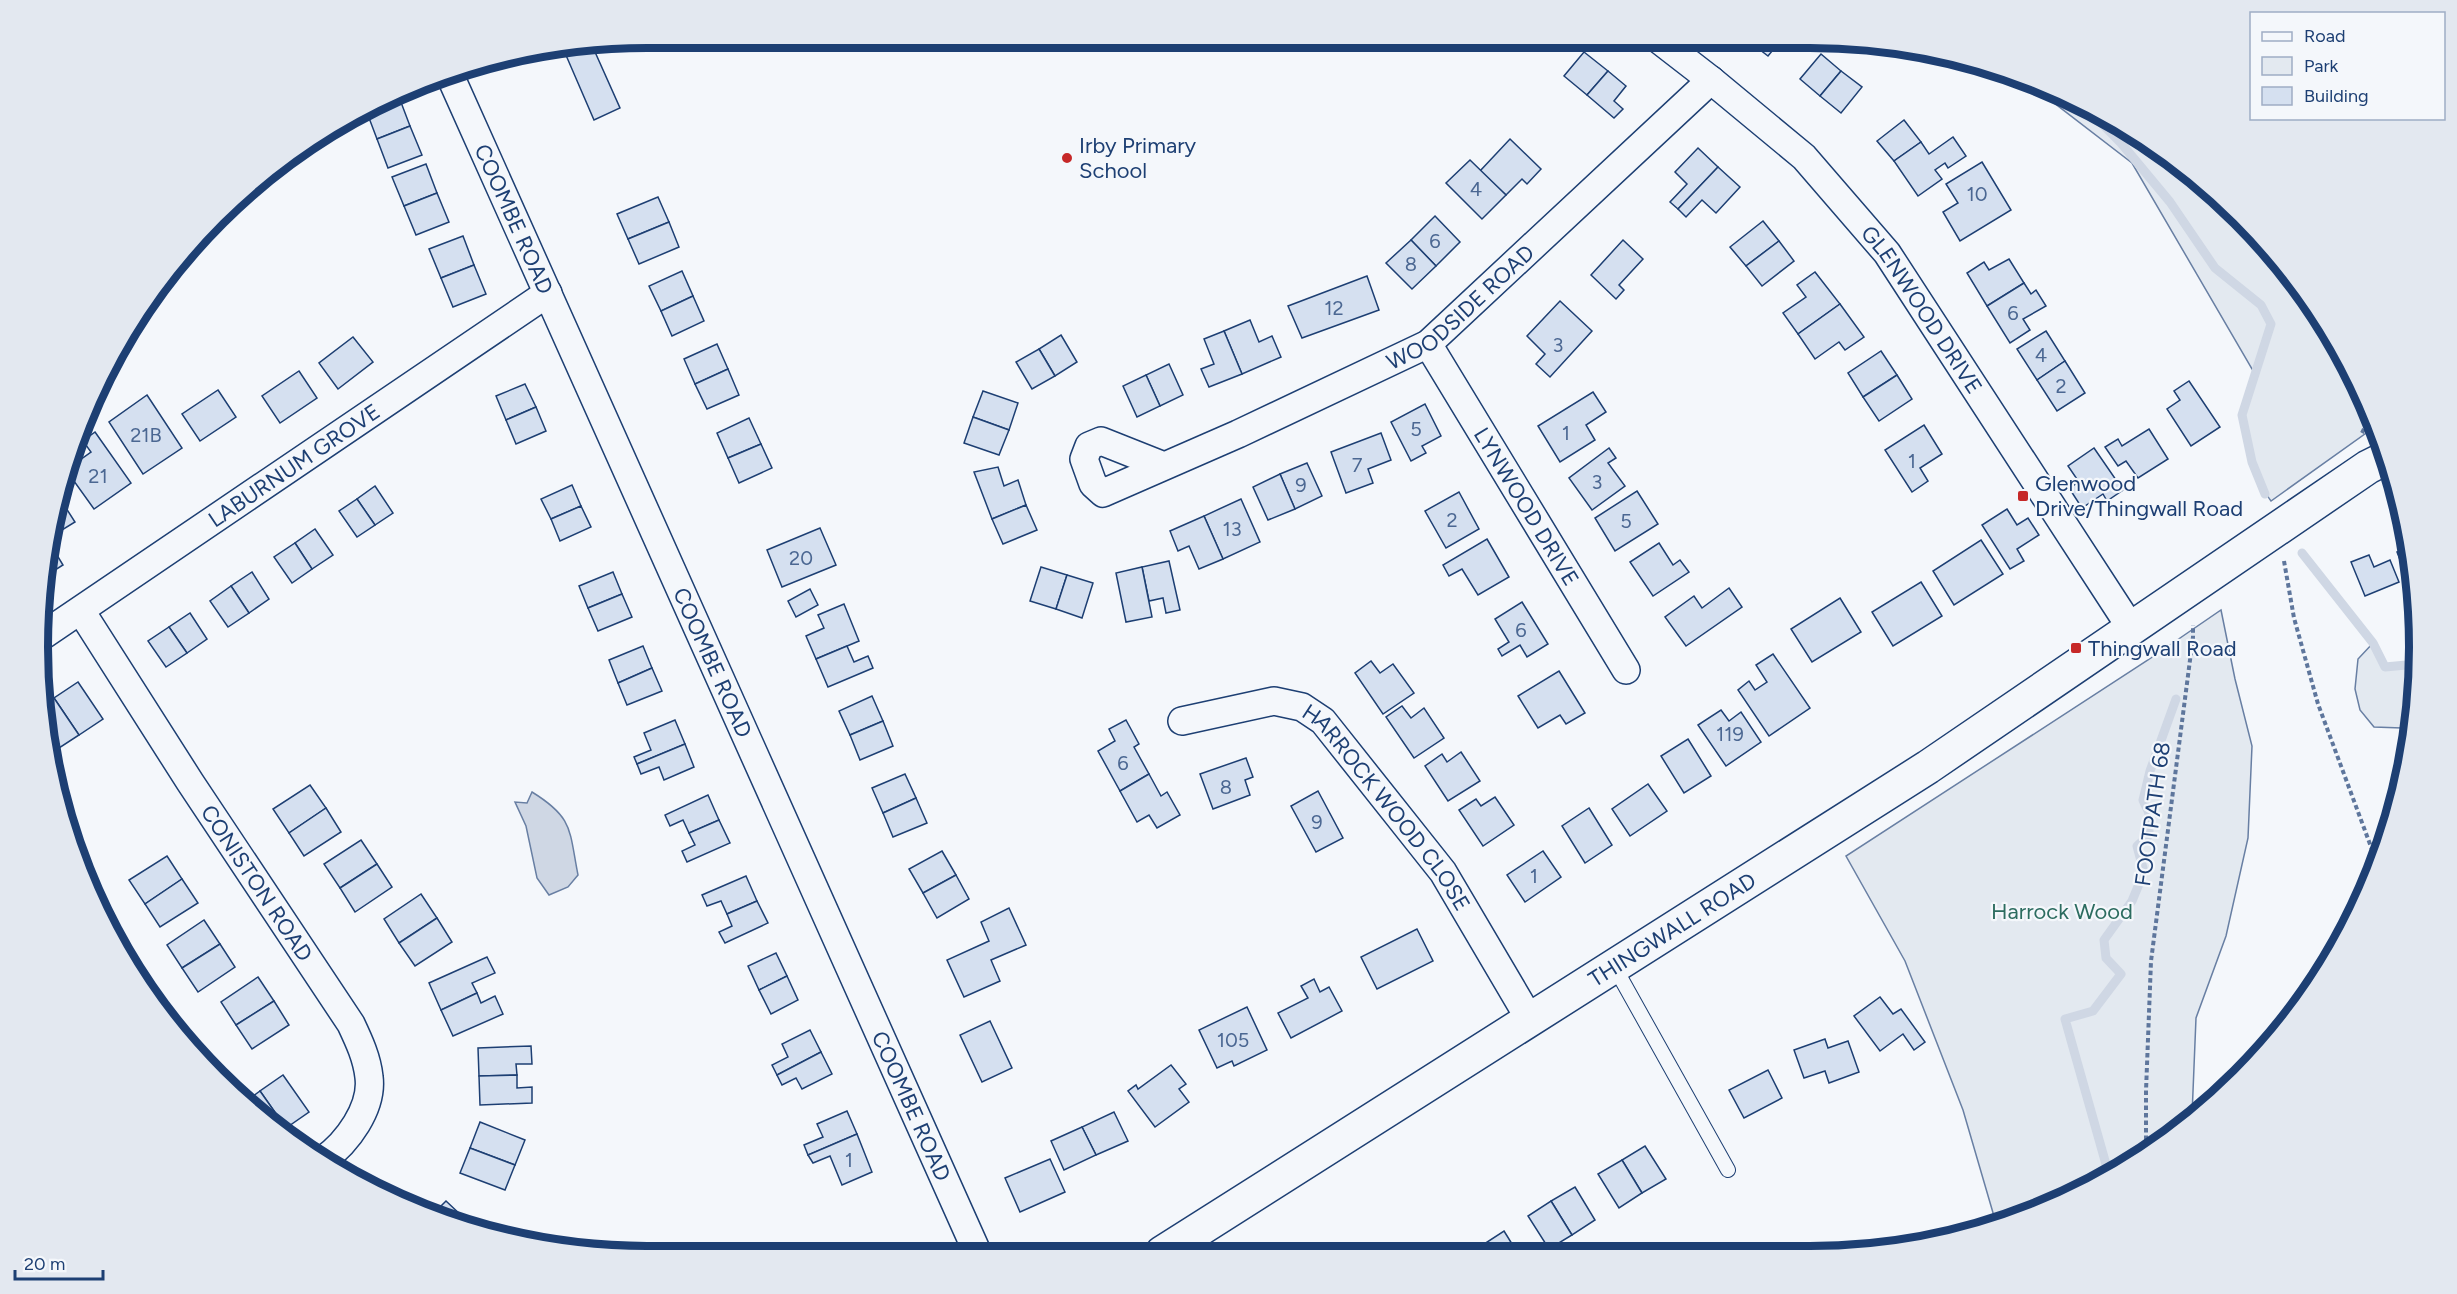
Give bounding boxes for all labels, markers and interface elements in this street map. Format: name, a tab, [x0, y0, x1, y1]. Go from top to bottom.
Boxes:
legend	[2250, 12, 2445, 120]
text: Road	[2304, 25, 2345, 47]
text: Park	[2304, 55, 2339, 77]
text: Building	[2304, 85, 2369, 107]
place label: Irby Primary School	[1079, 132, 1197, 184]
street label: COOMBE ROAD	[468, 140, 559, 298]
marker: Irby Primary School	[1060, 151, 1074, 165]
house number: 4	[1470, 177, 1482, 201]
house number: 10	[1966, 182, 1988, 206]
street label: GLENWOOD DRIVE	[1855, 220, 1988, 399]
house number: 6	[1429, 229, 1441, 253]
street label: WOODSIDE ROAD	[1382, 239, 1540, 376]
house number: 8	[1405, 252, 1417, 276]
house number: 12	[1324, 296, 1344, 320]
house number: 6	[2007, 301, 2019, 325]
house number: 3	[1553, 333, 1563, 357]
house number: 4	[2035, 343, 2047, 367]
house number: 2	[2055, 374, 2067, 398]
street label: LABURNUM GROVE	[203, 398, 385, 533]
house number: 5	[1410, 417, 1422, 441]
house number: 1	[1562, 421, 1570, 445]
house number: 21B	[130, 423, 162, 447]
street label: LYNWOOD DRIVE	[1468, 423, 1585, 591]
house number: 1	[1908, 449, 1916, 473]
house number: 7	[1352, 453, 1363, 477]
house number: 21	[88, 464, 108, 488]
house number: 3	[1592, 470, 1602, 494]
place label: Glenwood Drive/Thingwall Road	[2035, 470, 2243, 522]
house number: 9	[1295, 473, 1307, 497]
marker: Glenwood Drive/Thingwall Road	[2016, 489, 2030, 503]
house number: 2	[1446, 508, 1458, 532]
house number: 5	[1620, 509, 1632, 533]
house number: 13	[1222, 517, 1242, 541]
house number: 20	[789, 546, 813, 570]
street label: COOMBE ROAD	[667, 583, 758, 742]
house number: 6	[1515, 618, 1527, 642]
place label: Thingwall Road	[2088, 635, 2237, 662]
marker: Thingwall Road	[2069, 641, 2083, 655]
street label: HARROCK WOOD CLOSE	[1297, 698, 1476, 916]
house number: 119	[1716, 722, 1744, 746]
street label: FOOTPATH 68	[2129, 740, 2176, 888]
house number: 6	[1117, 751, 1129, 775]
house number: 8	[1220, 775, 1232, 799]
street label: CONISTON ROAD	[195, 800, 318, 966]
house number: 9	[1311, 810, 1323, 834]
house number: 1	[1530, 864, 1538, 888]
street label: THINGWALL ROAD	[1584, 867, 1761, 993]
park label: Harrock Wood	[1991, 898, 2133, 925]
street label: COOMBE ROAD	[866, 1027, 957, 1185]
house number: 105	[1217, 1028, 1249, 1052]
house number: 1	[845, 1148, 853, 1172]
scale bar	[15, 1243, 104, 1281]
text: 20 m	[24, 1253, 65, 1275]

